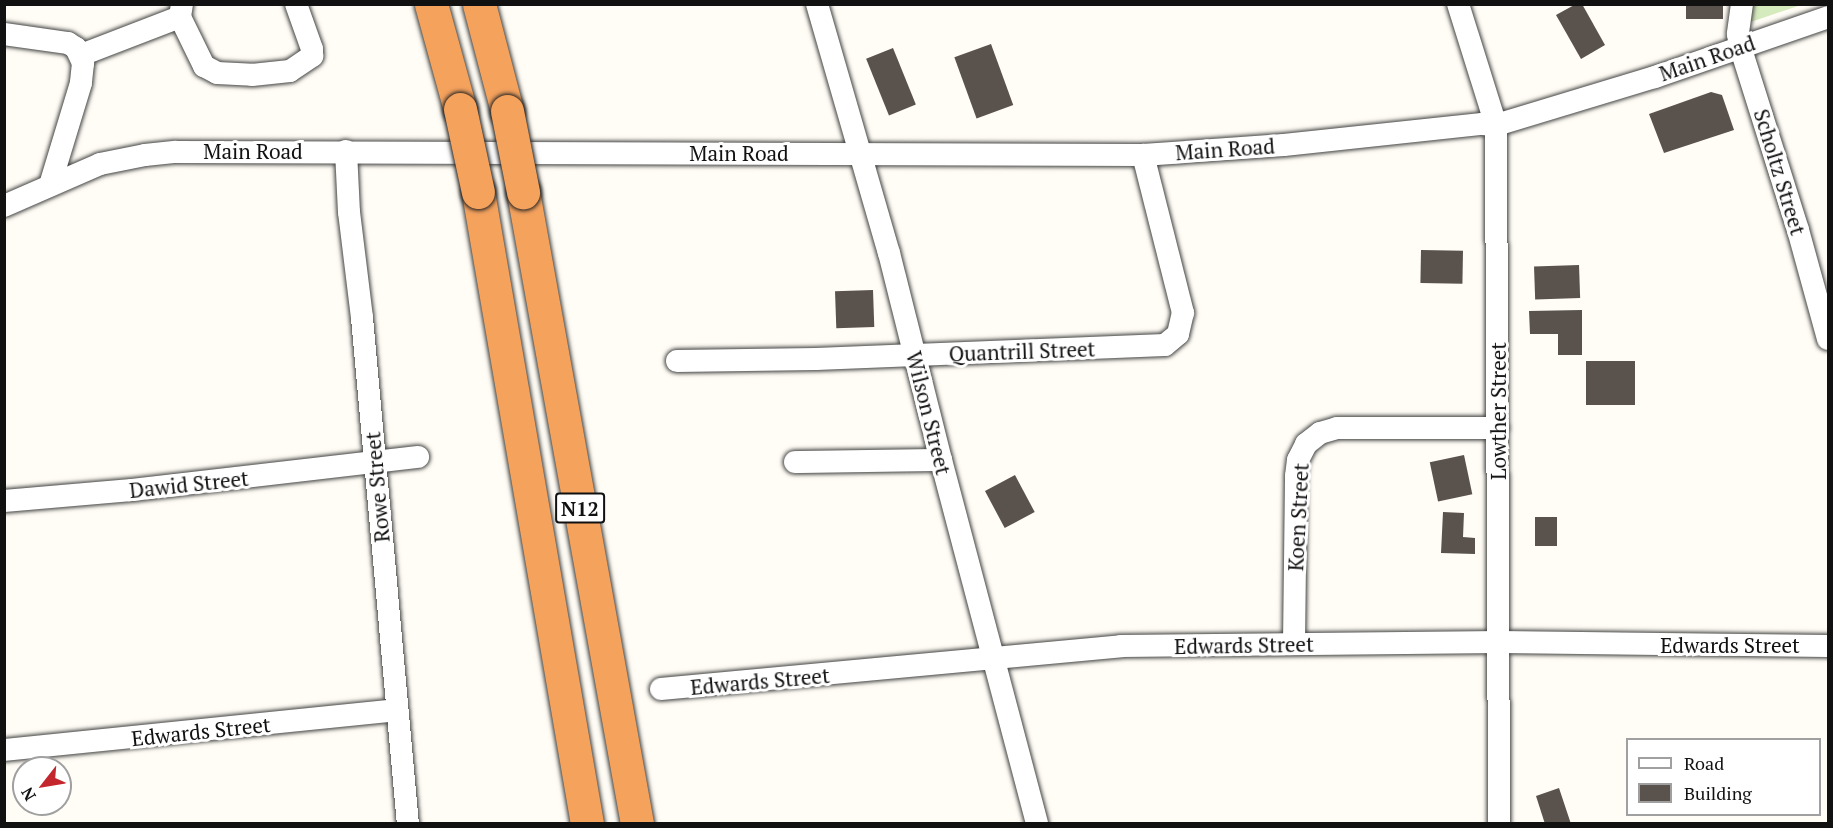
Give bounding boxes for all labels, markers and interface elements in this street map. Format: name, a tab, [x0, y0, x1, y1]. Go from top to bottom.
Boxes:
street label: Main Road	[1656, 30, 1758, 86]
street label: Scholtz Street	[1749, 106, 1811, 238]
street label: Main Road	[1174, 133, 1276, 165]
street label: Main Road	[203, 138, 303, 164]
street label: Main Road	[689, 140, 789, 166]
street label: Quantrill Street	[948, 336, 1096, 366]
street label: Lowther Street	[1485, 342, 1511, 480]
street label: Wilson Street	[901, 349, 957, 477]
street label: Rowe Street	[360, 431, 394, 543]
street label: Koen Street	[1283, 462, 1313, 572]
street label: Dawid Street	[128, 465, 250, 503]
road number: N12	[554, 491, 606, 525]
street label: Edwards Street	[1174, 631, 1314, 659]
street label: Edwards Street	[1660, 632, 1800, 658]
street label: Edwards Street	[689, 662, 831, 700]
street label: Edwards Street	[130, 711, 272, 751]
legend	[1626, 738, 1821, 816]
text: Road	[1684, 751, 1724, 775]
north arrow	[12, 756, 72, 816]
text: Building	[1684, 781, 1752, 805]
text: N	[16, 783, 41, 805]

